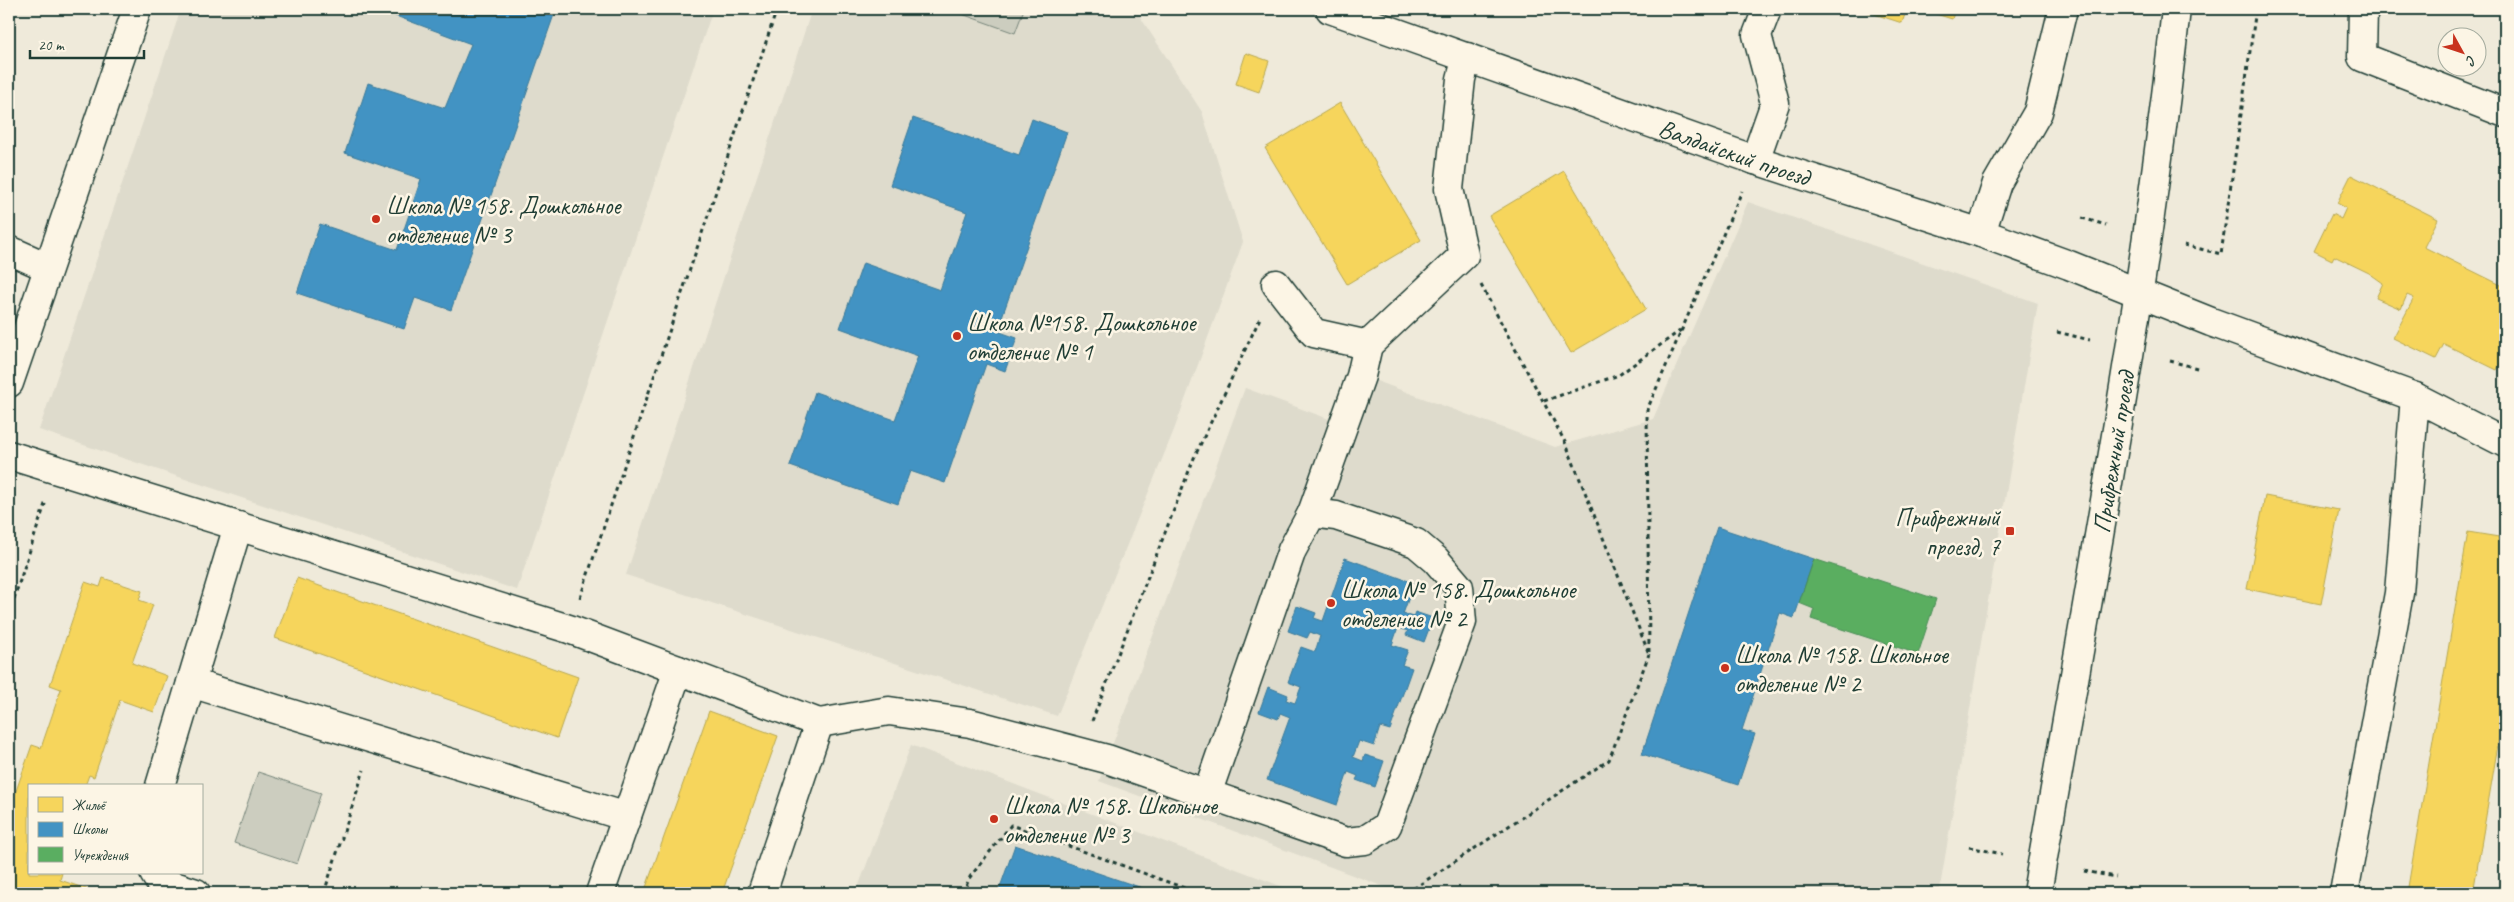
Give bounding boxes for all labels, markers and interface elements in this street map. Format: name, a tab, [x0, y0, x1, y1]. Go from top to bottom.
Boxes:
scale bar	[30, 28, 144, 60]
north arrow	[2436, 28, 2486, 78]
text: 20 m	[38, 36, 65, 55]
text: С	[2461, 52, 2480, 70]
street label: Валдайский проезд	[1654, 112, 1816, 194]
place label: Школа № 158. Дошкольное отделение № 3	[386, 190, 622, 251]
marker: Школа № 158. Дошкольное отделение № 3	[370, 213, 382, 225]
place label: Школа №158. Дошкольное отделение № 1	[967, 307, 1197, 368]
marker: Школа №158. Дошкольное отделение № 1	[951, 330, 963, 342]
street label: Прибрежный проезд	[2085, 367, 2143, 535]
place label: Прибрежный проезд, 7	[1895, 502, 2002, 563]
marker: Прибрежный проезд, 7	[2004, 525, 2016, 537]
place label: Школа № 158. Дошкольное отделение № 2	[1341, 574, 1577, 635]
marker: Школа № 158. Дошкольное отделение № 2	[1325, 597, 1337, 609]
place label: Школа № 158. Школьное отделение № 2	[1735, 639, 1950, 700]
marker: Школа № 158. Школьное отделение № 2	[1719, 662, 1731, 674]
legend	[28, 784, 202, 874]
place label: Школа № 158. Школьное отделение № 3	[1004, 790, 1219, 851]
text: Жильё	[72, 796, 107, 815]
marker: Школа № 158. Школьное отделение № 3	[988, 813, 1000, 825]
text: Школы	[72, 820, 108, 839]
text: Учреждения	[72, 846, 129, 865]

